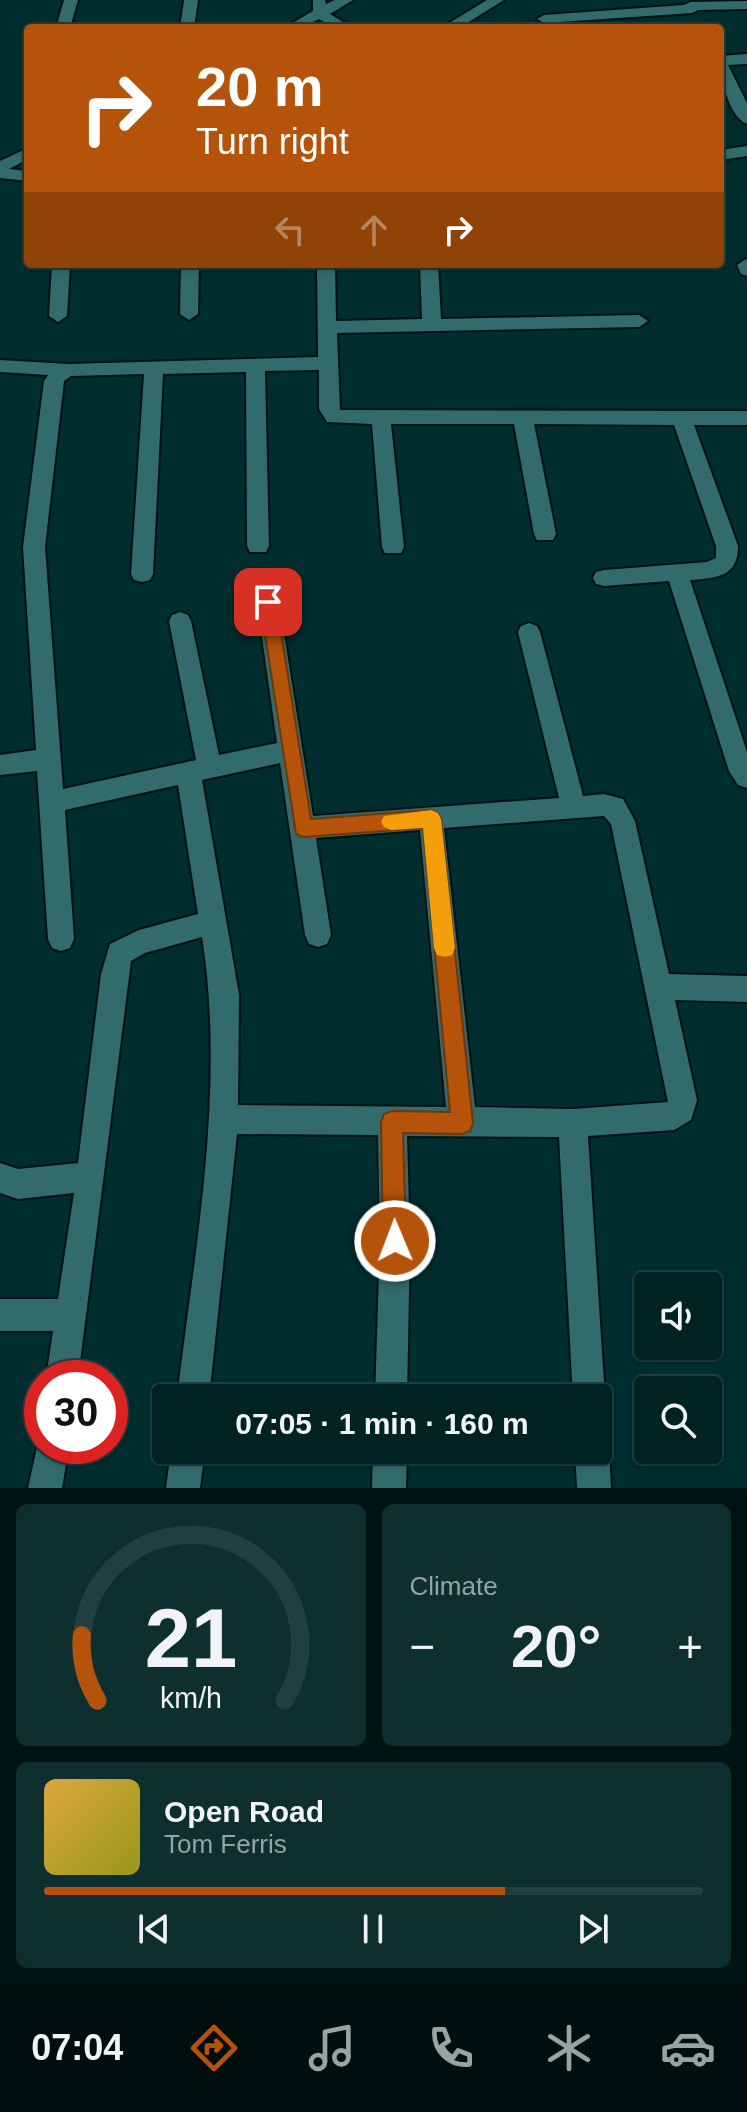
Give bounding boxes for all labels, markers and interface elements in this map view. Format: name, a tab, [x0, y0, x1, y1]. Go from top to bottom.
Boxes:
text: 20 m	[196, 55, 324, 118]
icon: right	[64, 56, 168, 160]
text: Turn right	[196, 121, 349, 162]
icon: left	[268, 208, 312, 252]
icon: ahead	[352, 208, 396, 252]
icon: right	[436, 208, 480, 252]
pin	[234, 568, 302, 636]
icon: arrive	[246, 580, 290, 624]
position arrow	[353, 1199, 437, 1283]
map controls	[634, 1272, 722, 1464]
button: sound	[634, 1272, 722, 1360]
speed limit sign: 30	[24, 1360, 128, 1464]
button: search	[634, 1376, 722, 1464]
text: 07:05 · 1 min · 160 m	[235, 1407, 529, 1440]
text: Climate	[410, 1571, 498, 1601]
text: 21	[144, 1592, 237, 1685]
text: 20°	[511, 1613, 602, 1680]
text: −	[410, 1622, 435, 1671]
text: +	[677, 1622, 703, 1671]
text: km/h	[160, 1682, 222, 1714]
text: Open Road	[164, 1795, 324, 1828]
text: Tom Ferris	[164, 1829, 287, 1859]
icon: previous	[132, 1907, 176, 1951]
icon: pause	[351, 1907, 395, 1951]
icon: next	[571, 1907, 615, 1951]
icon: directions	[186, 2020, 242, 2076]
icon: music	[304, 2020, 360, 2076]
icon: phone	[423, 2020, 479, 2076]
icon: climate	[541, 2020, 597, 2076]
icon: car	[660, 2020, 716, 2076]
text: 07:04	[31, 2027, 123, 2068]

